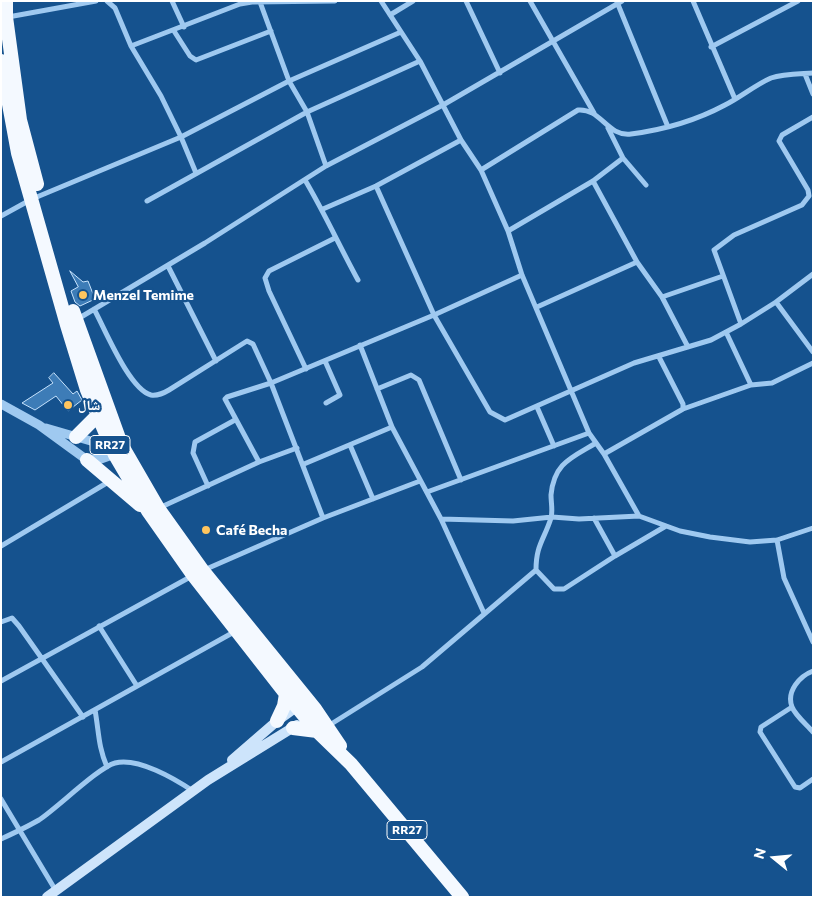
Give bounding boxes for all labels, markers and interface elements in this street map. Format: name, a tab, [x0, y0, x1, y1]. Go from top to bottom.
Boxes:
place label: Menzel Temime	[93, 287, 194, 303]
marker: Menzel Temime	[77, 289, 89, 301]
place label: شال	[78, 397, 100, 413]
marker: شال	[62, 399, 74, 411]
road number: RR27	[90, 436, 130, 454]
place label: Café Becha	[216, 522, 287, 538]
marker: Café Becha	[200, 524, 212, 536]
road number: RR27	[387, 820, 427, 840]
north arrow	[749, 833, 799, 883]
text: N	[750, 846, 769, 861]

